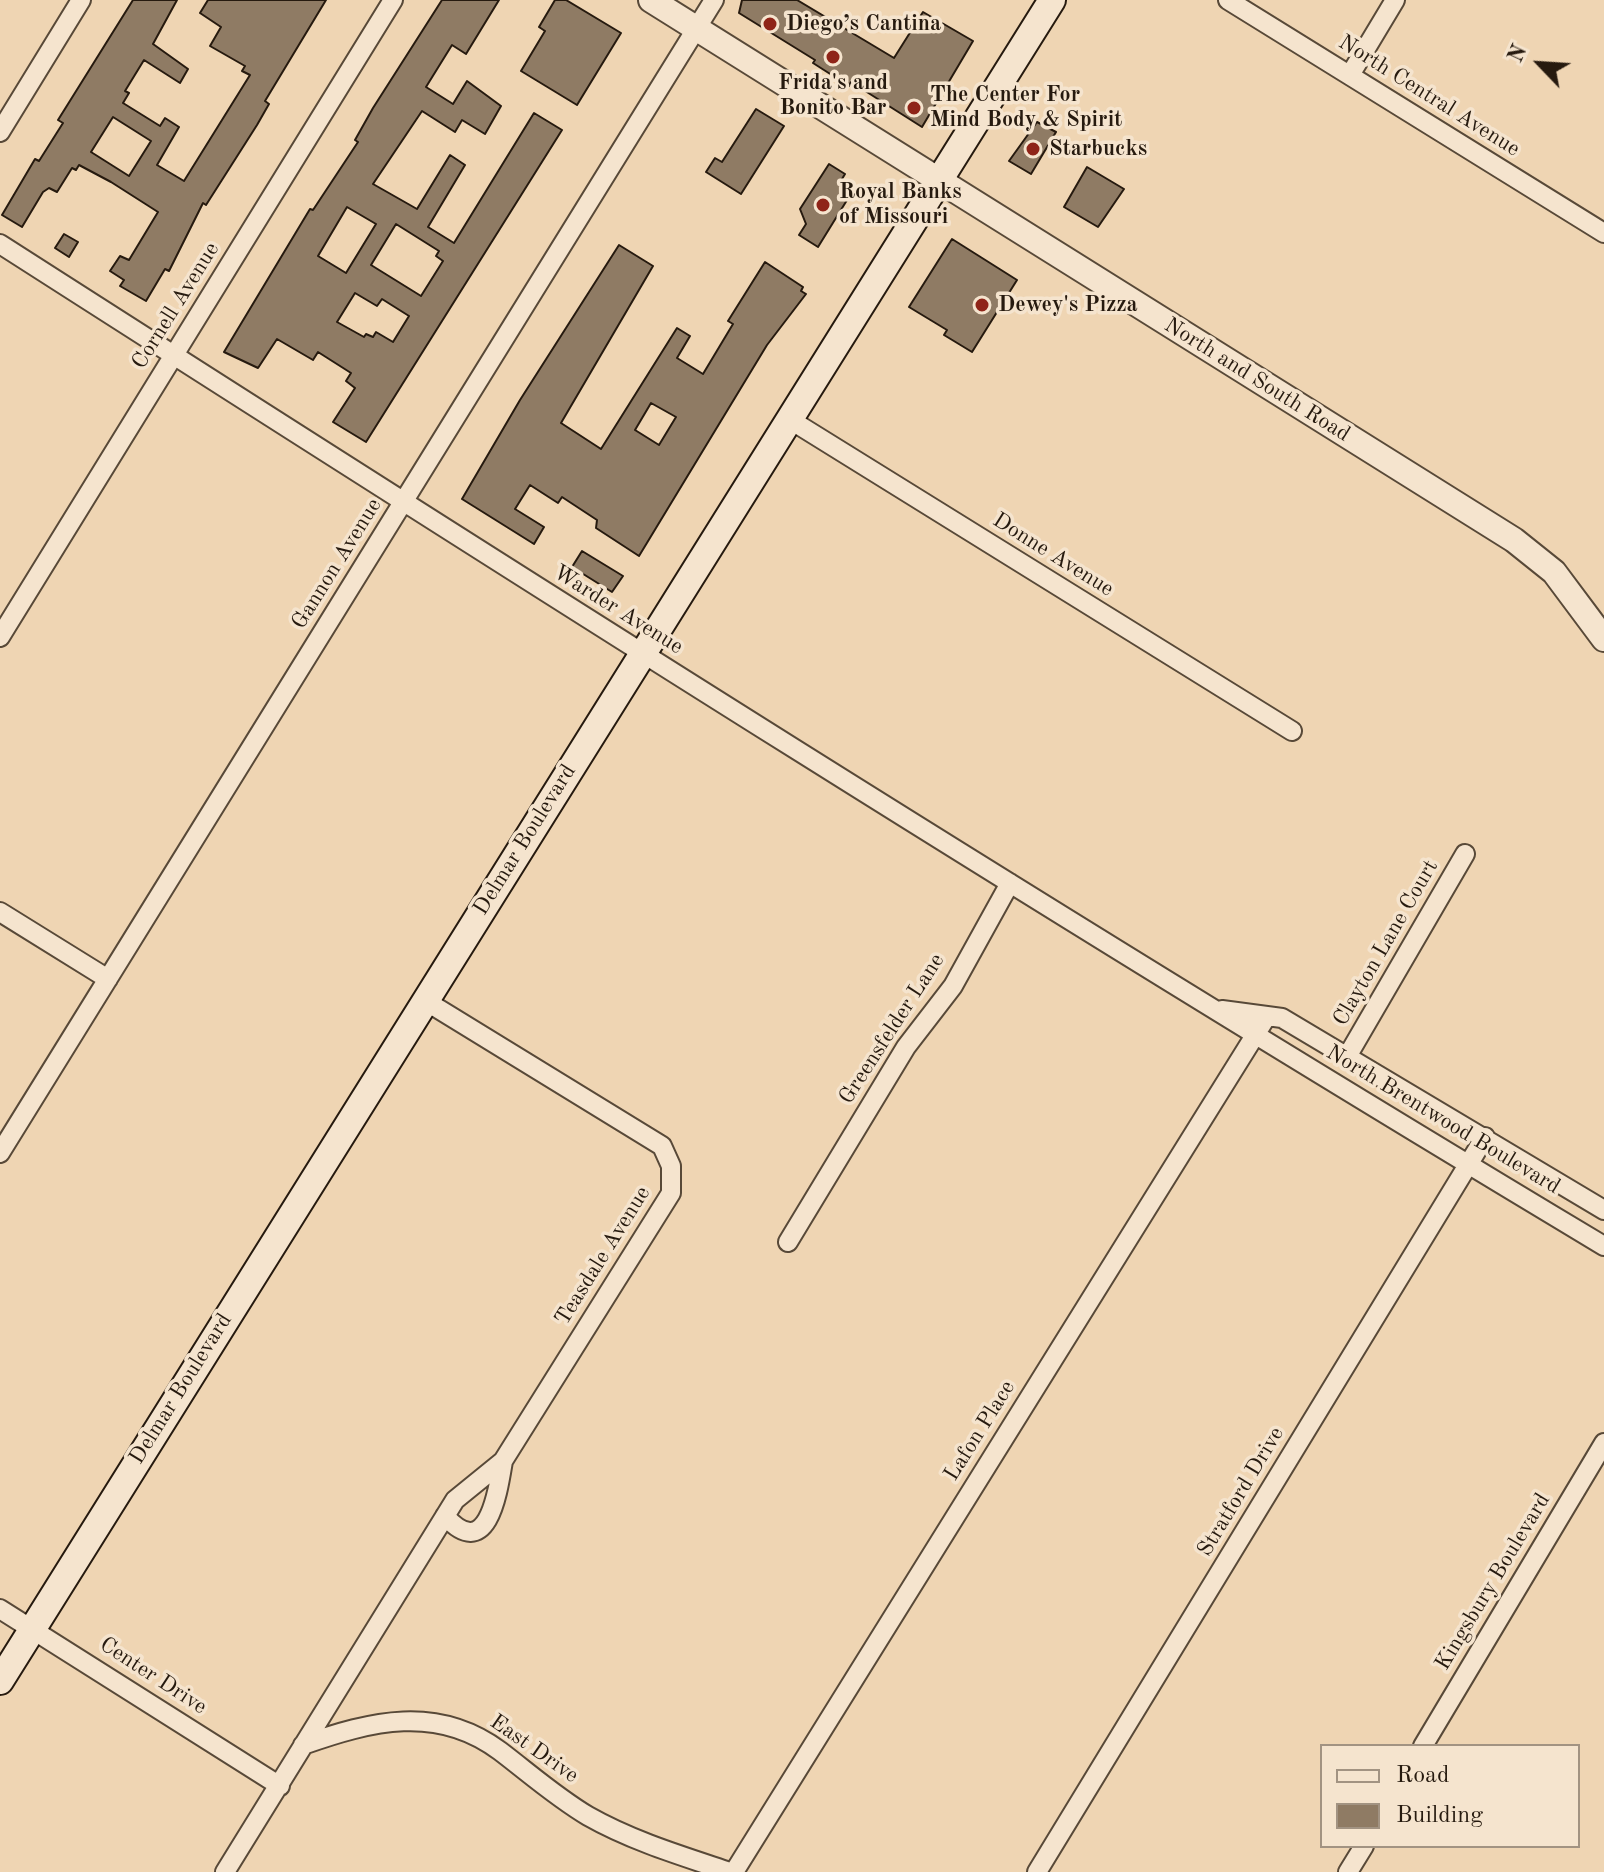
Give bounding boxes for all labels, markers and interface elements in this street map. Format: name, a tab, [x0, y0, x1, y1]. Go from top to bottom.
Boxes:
place label: Diego’s Cantina	[786, 11, 941, 37]
marker: Diego’s Cantina	[761, 15, 779, 33]
north arrow	[1500, 24, 1580, 104]
street label: North Central Avenue	[1333, 29, 1525, 163]
marker: Frida's and Bonito Bar	[824, 48, 842, 66]
place label: Frida's and Bonito Bar	[778, 70, 888, 122]
place label: The Center For Mind Body & Spirit	[930, 82, 1122, 134]
marker: The Center For Mind Body & Spirit	[905, 99, 923, 117]
place label: Starbucks	[1049, 136, 1147, 162]
marker: Starbucks	[1024, 140, 1042, 158]
place label: Royal Banks of Missouri	[839, 179, 962, 230]
marker: Royal Banks of Missouri	[814, 196, 832, 214]
street label: Cornell Avenue	[126, 238, 226, 374]
place label: Dewey's Pizza	[998, 292, 1138, 318]
marker: Dewey's Pizza	[973, 296, 991, 314]
street label: North and South Road	[1159, 312, 1355, 448]
street label: Gannon Avenue	[286, 494, 388, 634]
street label: Donne Avenue	[987, 507, 1119, 603]
street label: Warder Avenue	[548, 560, 688, 660]
street label: Delmar Boulevard	[468, 760, 582, 920]
street label: Clayton Lane Court	[1328, 855, 1444, 1031]
street label: Greensfelder Lane	[833, 949, 951, 1109]
street label: North Brentwood Boulevard	[1321, 1040, 1565, 1200]
street label: Teasdale Avenue	[550, 1182, 656, 1330]
street label: Delmar Boulevard	[124, 1309, 238, 1469]
street label: Lafon Place	[939, 1376, 1021, 1486]
street label: Stratford Drive	[1192, 1422, 1290, 1562]
street label: Kingsbury Boulevard	[1430, 1489, 1556, 1675]
street label: Center Drive	[94, 1632, 212, 1720]
street label: East Drive	[485, 1709, 583, 1789]
legend	[1320, 1744, 1580, 1848]
text: Road	[1396, 1764, 1449, 1788]
text: Building	[1396, 1804, 1483, 1828]

